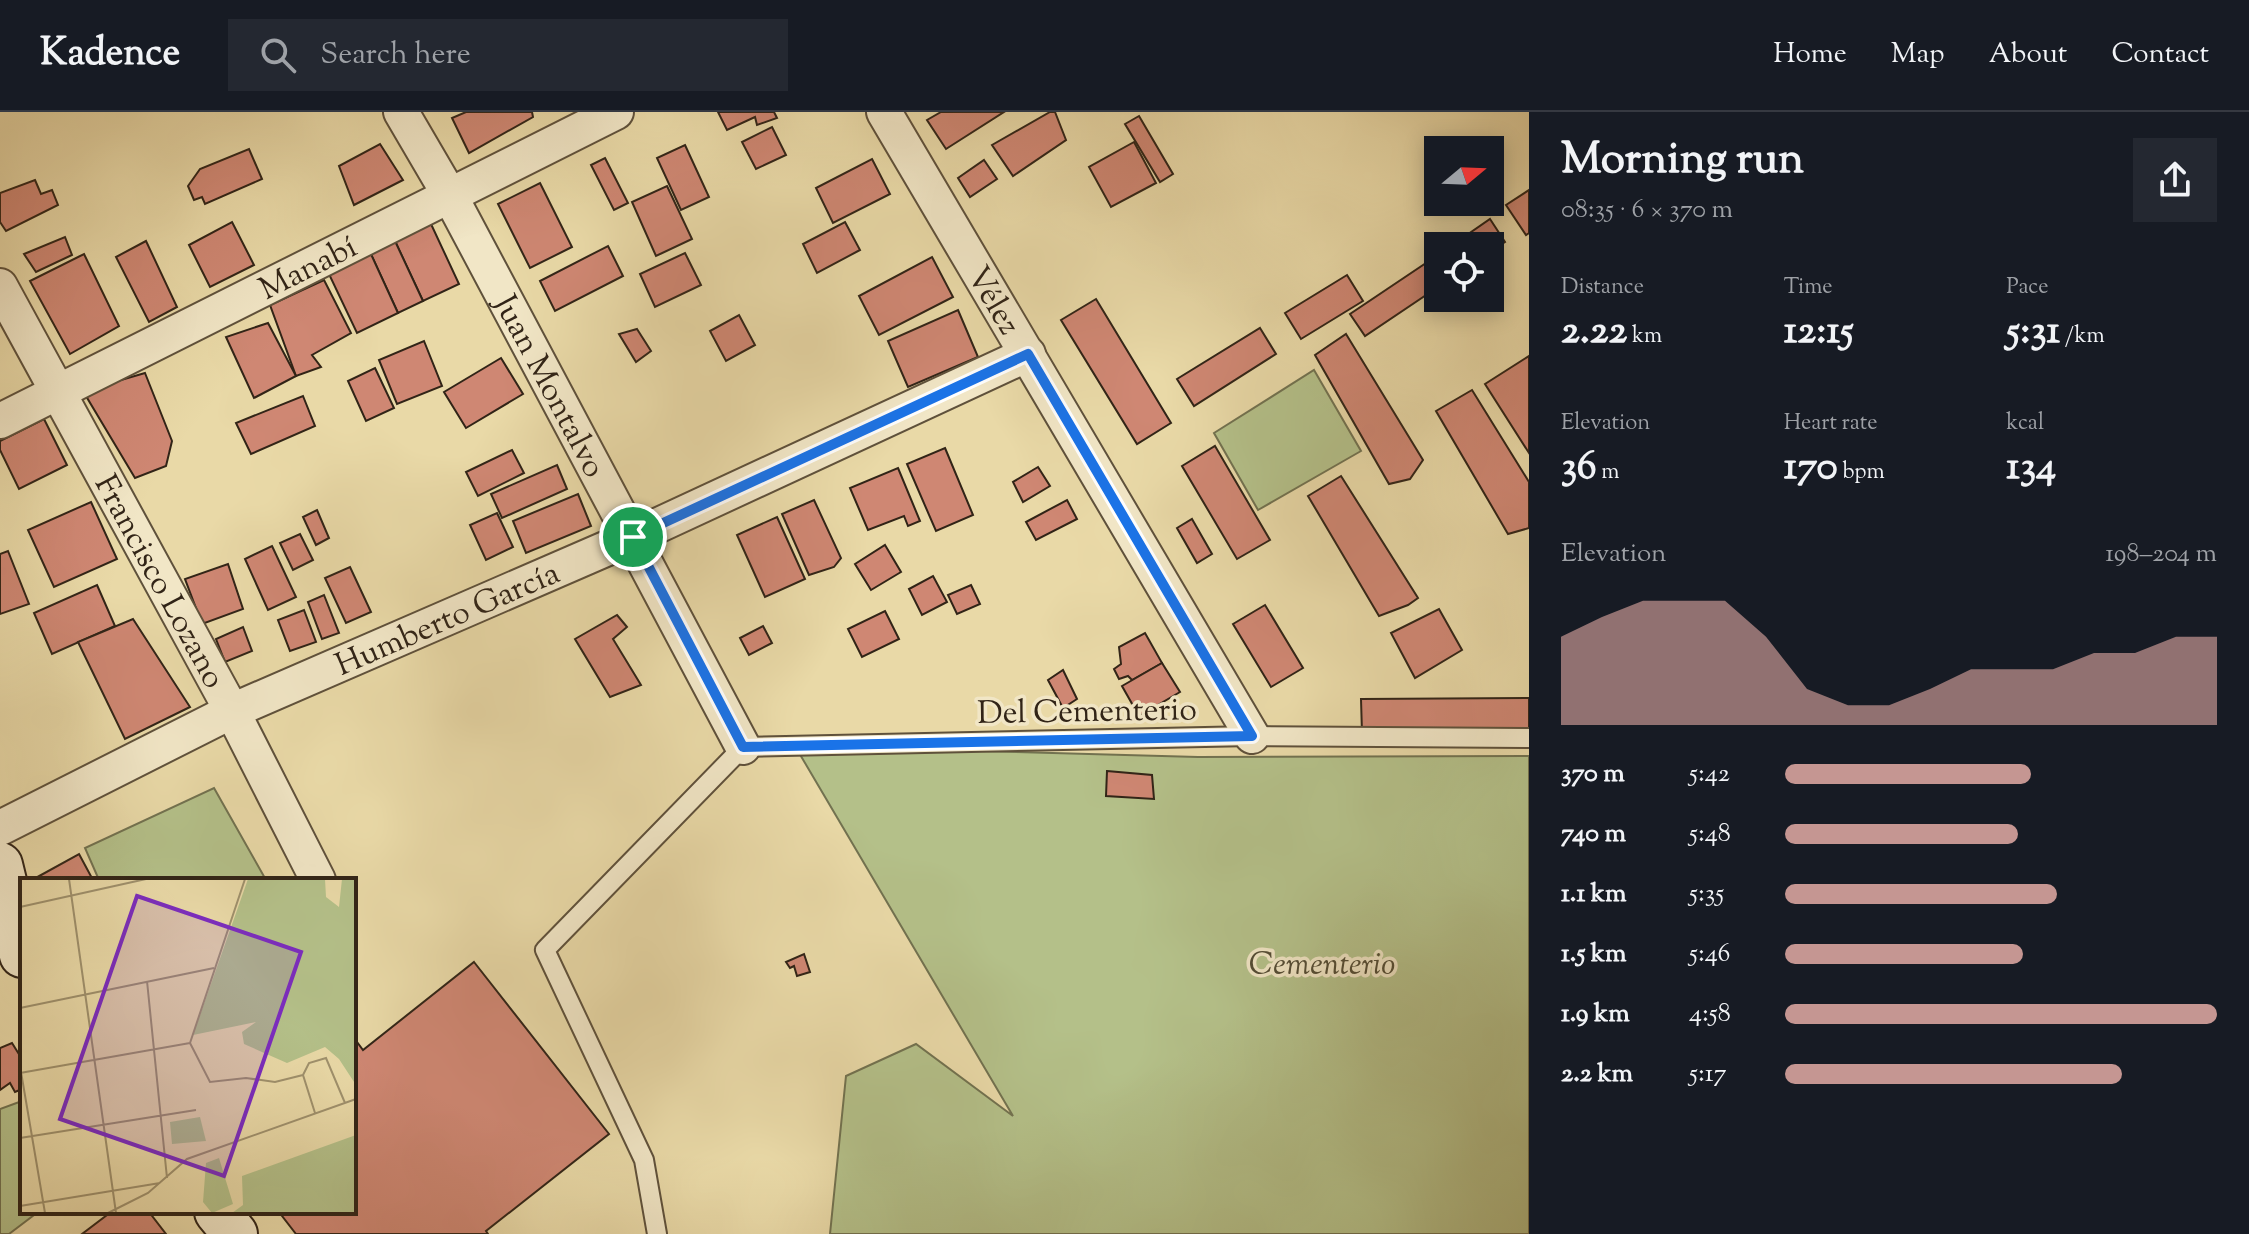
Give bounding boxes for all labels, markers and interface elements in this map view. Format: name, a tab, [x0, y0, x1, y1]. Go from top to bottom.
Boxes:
search box	[228, 19, 788, 91]
text: Kadence	[40, 28, 180, 82]
icon: search	[256, 33, 300, 77]
text: Search here	[320, 34, 471, 77]
text: Home	[1773, 35, 1847, 75]
text: Map	[1891, 35, 1945, 75]
text: About	[1989, 35, 2067, 75]
text: Contact	[2111, 35, 2209, 75]
text: Morning run	[1561, 130, 1804, 193]
north arrow	[1424, 136, 1504, 216]
map controls	[1424, 136, 1504, 312]
button: share	[2133, 138, 2217, 222]
text: 08:35 · 6 × 370 m	[1561, 192, 1733, 229]
street label: Manabí	[252, 226, 366, 313]
button: locate	[1424, 232, 1504, 312]
street label: Vélez	[954, 258, 1031, 344]
text: Distance	[1561, 272, 1644, 304]
text: Time	[1784, 272, 1833, 304]
text: Pace	[2006, 272, 2048, 304]
street label: Juan Montalvo	[480, 286, 616, 487]
text: 2.22	[1561, 304, 1627, 361]
text: 12:15	[1784, 304, 1854, 361]
text: 5:31	[2006, 304, 2060, 361]
text: km	[1627, 321, 1662, 353]
text: /km	[2060, 321, 2105, 353]
text: Elevation	[1561, 408, 1650, 440]
text: Heart rate	[1784, 408, 1878, 440]
text: kcal	[2006, 408, 2044, 440]
text: 36	[1561, 440, 1597, 497]
text: 170	[1784, 440, 1838, 497]
text: 134	[2006, 440, 2056, 497]
text: m	[1597, 457, 1620, 489]
text: bpm	[1838, 457, 1885, 489]
street label: Francisco Lozano	[81, 467, 235, 698]
pin	[599, 503, 667, 571]
icon: arrive	[611, 515, 655, 559]
text: Elevation	[1561, 536, 1666, 573]
text: 198–204 m	[2105, 536, 2217, 573]
street label: Humberto García	[329, 551, 568, 690]
street label: Del Cementerio	[977, 688, 1197, 738]
text: 370 m	[1561, 756, 1625, 793]
text: 5:42	[1689, 756, 1730, 793]
text: 740 m	[1561, 816, 1626, 853]
text: 5:48	[1689, 816, 1731, 853]
text: 1.1 km	[1561, 876, 1626, 913]
text: 5:35	[1689, 876, 1724, 913]
inset map	[20, 878, 356, 1214]
text: 1.5 km	[1561, 936, 1627, 973]
text: 5:46	[1689, 936, 1730, 973]
park label: Cementerio	[1249, 943, 1395, 989]
text: 1.9 km	[1561, 996, 1630, 1033]
text: 4:58	[1689, 996, 1731, 1033]
text: 2.2 km	[1561, 1056, 1633, 1093]
text: 5:17	[1689, 1056, 1727, 1093]

